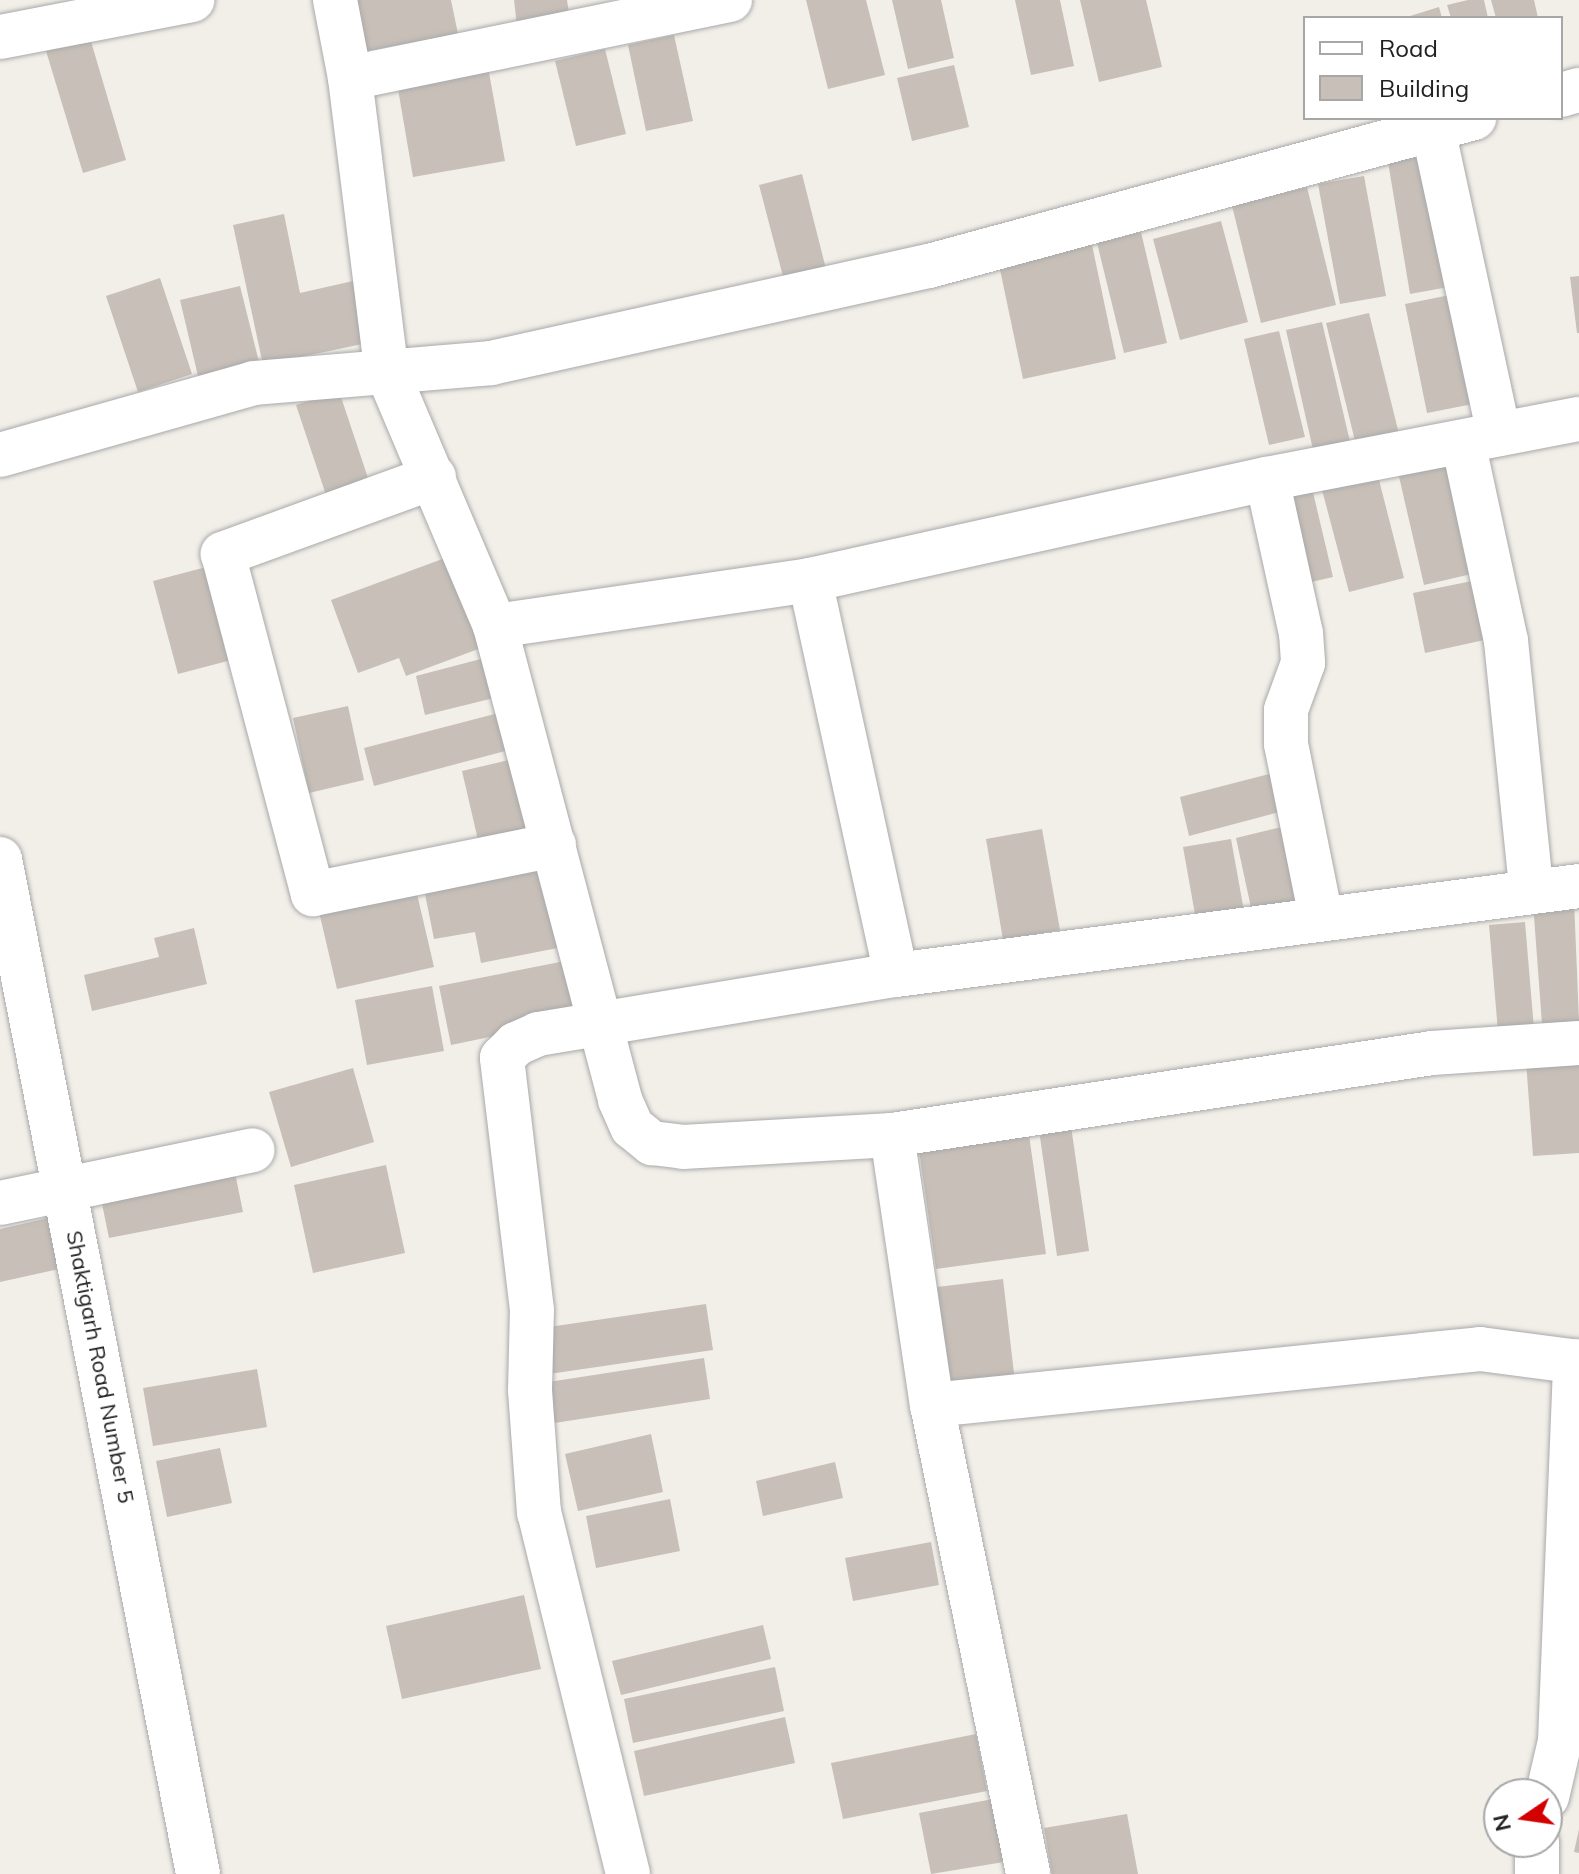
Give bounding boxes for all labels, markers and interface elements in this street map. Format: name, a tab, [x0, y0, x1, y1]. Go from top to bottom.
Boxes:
legend	[1303, 16, 1563, 120]
text: Road	[1379, 33, 1438, 63]
text: Building	[1379, 73, 1469, 103]
street label: Shaktigarh Road Number 5	[61, 1228, 139, 1506]
north arrow	[1483, 1778, 1563, 1858]
text: N	[1486, 1812, 1517, 1834]

